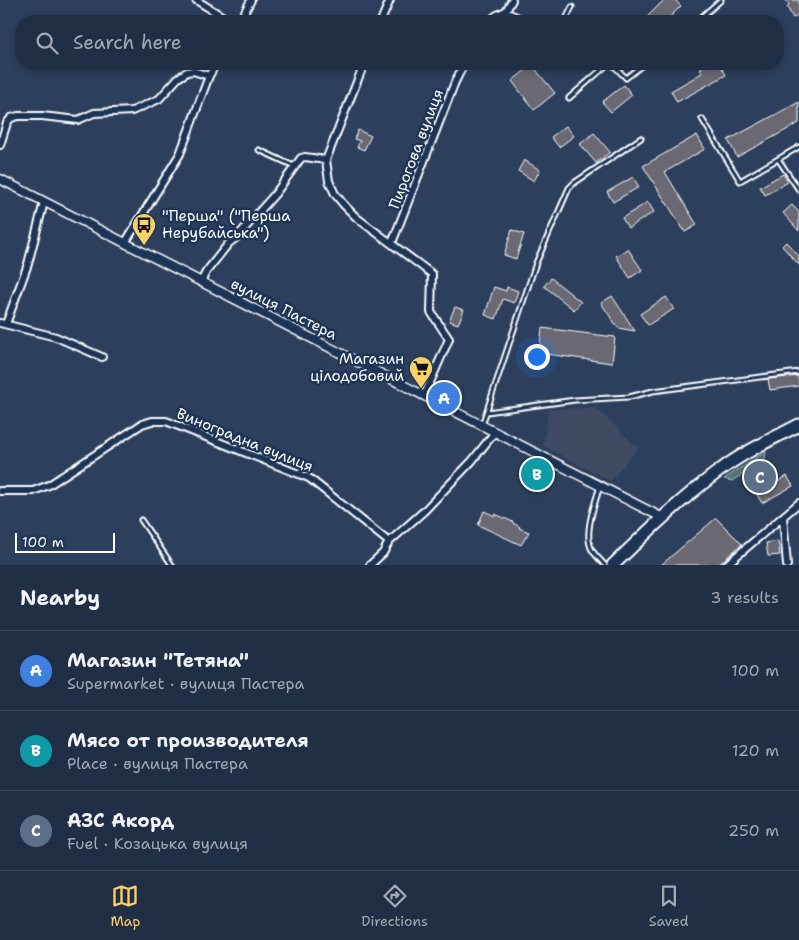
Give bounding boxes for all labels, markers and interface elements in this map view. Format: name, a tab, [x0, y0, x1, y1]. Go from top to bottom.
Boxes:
search box	[15, 15, 784, 70]
icon: search	[33, 29, 61, 57]
text: Search here	[73, 30, 182, 55]
street label: Пирогова вулиця	[384, 86, 448, 212]
place label: "Перша" ("Перша Нерубайська")	[162, 206, 291, 243]
bus stop icon: "Перша" ("Перша Нерубайська")	[131, 212, 157, 246]
street label: вулиця Пастера	[227, 274, 341, 345]
your location	[524, 344, 550, 370]
place label: Магазин цілодобовий	[310, 349, 404, 386]
supermarket icon: Магазин цілодобовий	[408, 355, 434, 389]
pin: A	[428, 379, 460, 417]
street label: Виноградна вулиця	[174, 403, 316, 477]
pin: B	[521, 455, 553, 493]
pin: C	[744, 458, 776, 496]
scale bar	[15, 530, 115, 553]
text: 100 m	[22, 533, 64, 551]
text: Nearby	[20, 584, 100, 612]
text: 3 results	[710, 587, 779, 608]
text: Магазин "Тетяна"	[67, 648, 249, 673]
text: A	[30, 660, 42, 681]
text: 100 m	[731, 660, 779, 681]
text: Supermarket · вулиця Пастера	[67, 673, 305, 694]
text: Мясо от производителя	[67, 728, 309, 753]
text: B	[31, 740, 41, 761]
text: 120 m	[732, 740, 779, 761]
text: Place · вулиця Пастера	[67, 753, 248, 774]
text: АЗС Акорд	[67, 808, 174, 833]
text: C	[31, 820, 41, 841]
text: 250 m	[728, 820, 779, 841]
text: Fuel · Козацька вулиця	[67, 833, 248, 854]
tab: Map	[110, 882, 140, 930]
tab: Directions	[361, 882, 428, 930]
tab: Saved	[649, 882, 689, 930]

